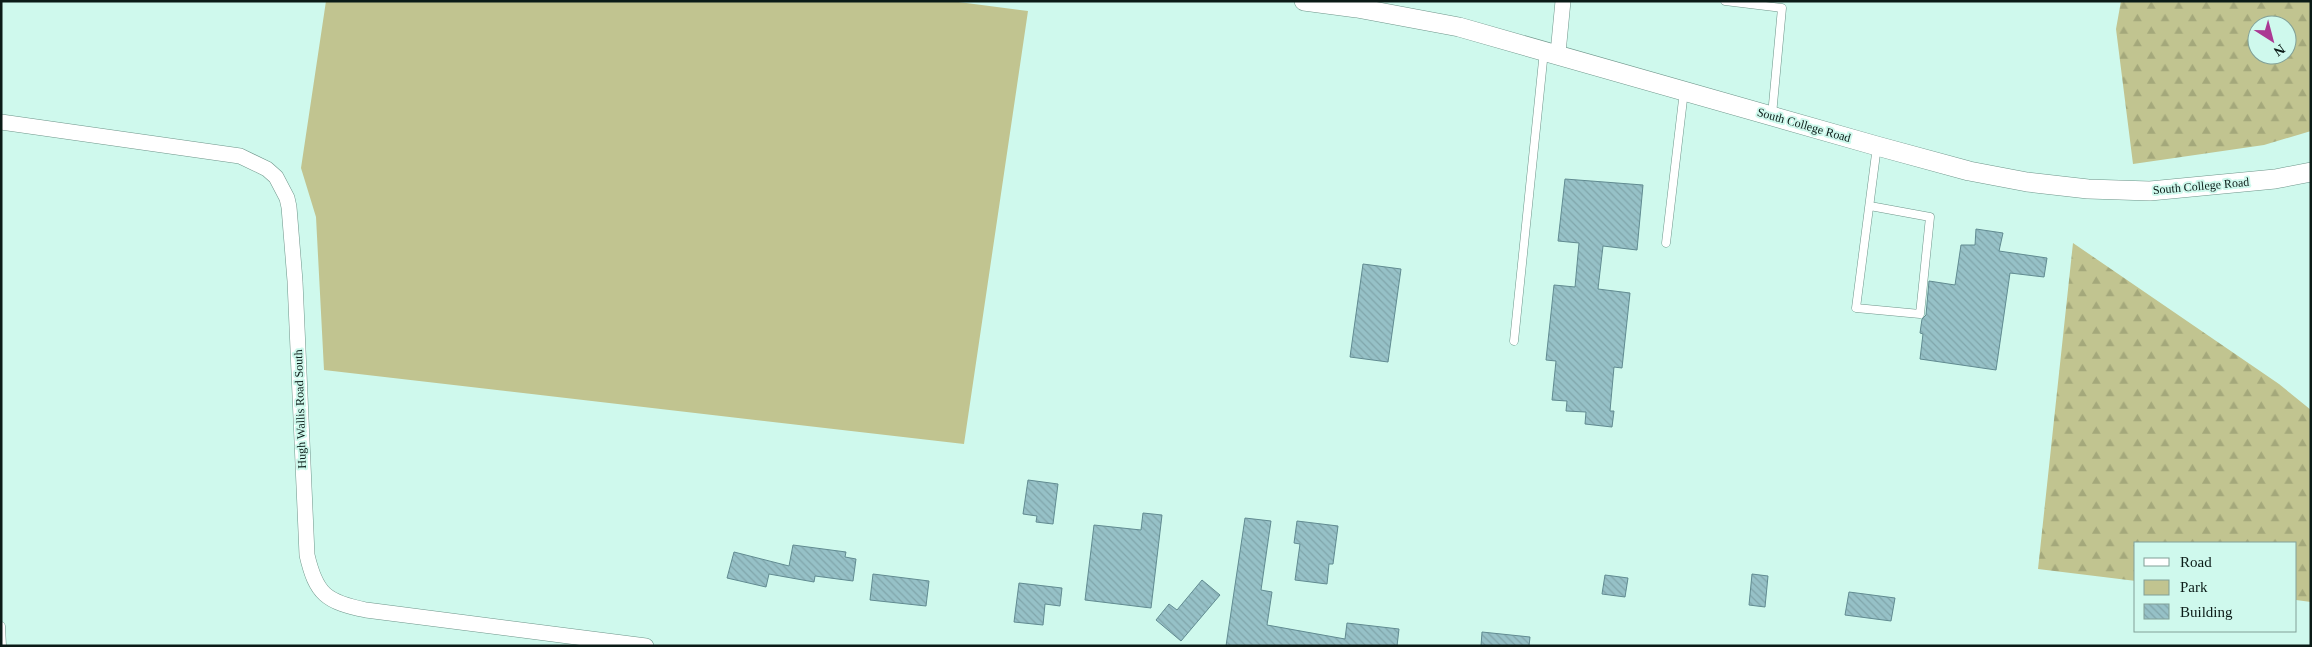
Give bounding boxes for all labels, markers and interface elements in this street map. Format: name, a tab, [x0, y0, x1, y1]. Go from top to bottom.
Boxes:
north arrow	[2247, 15, 2297, 65]
text: N	[2271, 41, 2288, 59]
street label: South College Road	[1756, 105, 1852, 145]
street label: South College Road	[2152, 175, 2250, 197]
street label: Hugh Wallis Road South	[291, 349, 309, 469]
legend	[2134, 542, 2297, 632]
text: Road	[2180, 554, 2212, 570]
text: Park	[2180, 579, 2208, 595]
text: Building	[2180, 604, 2233, 620]

